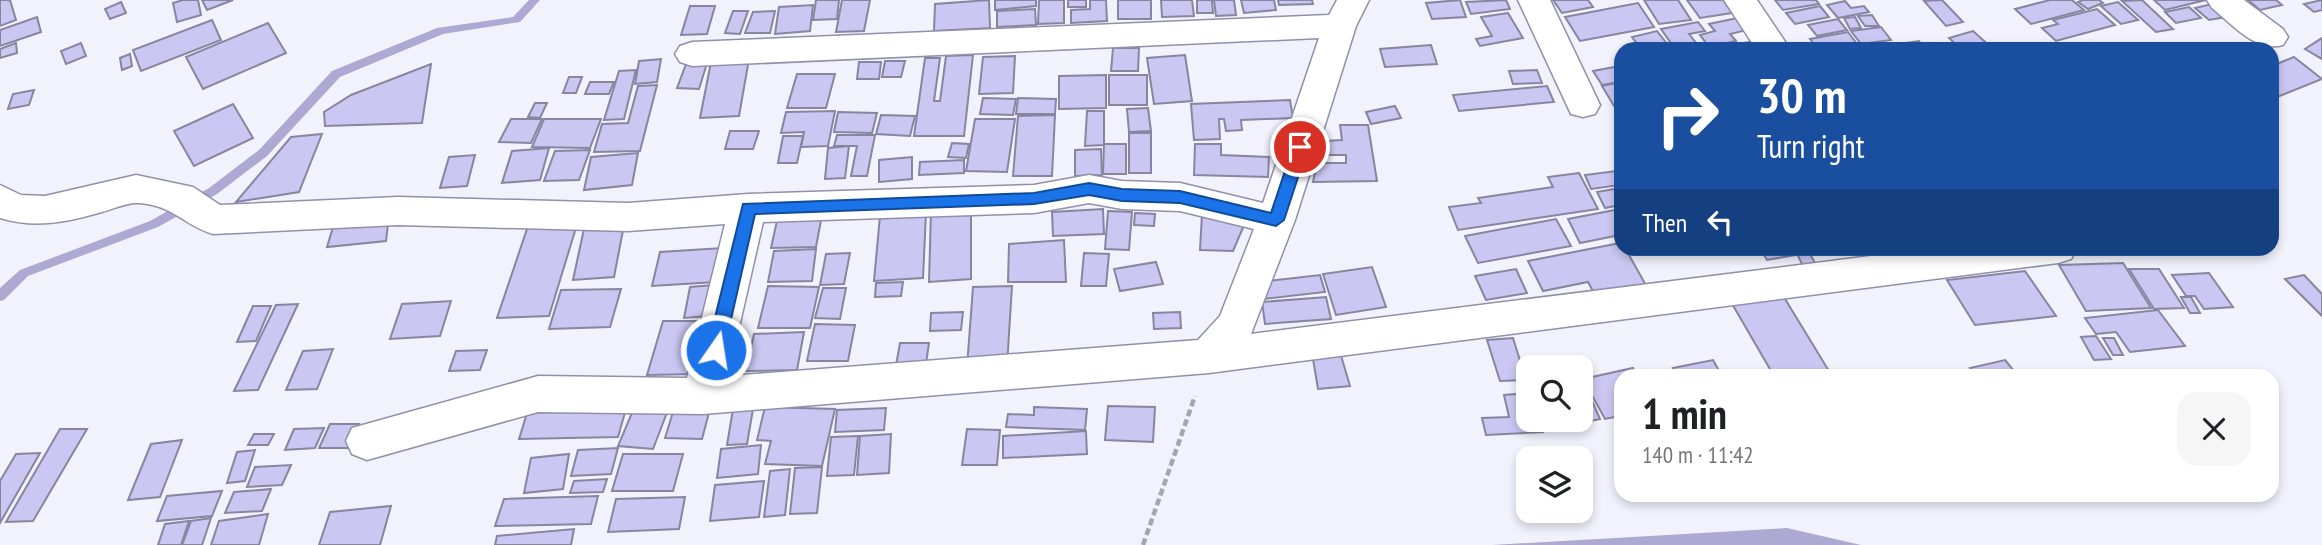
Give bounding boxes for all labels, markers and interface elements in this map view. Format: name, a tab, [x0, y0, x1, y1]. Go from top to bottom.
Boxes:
text: 30 m	[1757, 63, 1846, 127]
icon: right	[1642, 70, 1733, 161]
pin	[1270, 117, 1330, 177]
text: Turn right	[1757, 125, 1865, 167]
icon: arrive	[1281, 128, 1319, 166]
icon: left	[1701, 203, 1739, 241]
text: Then	[1642, 206, 1687, 239]
position arrow	[679, 313, 753, 387]
map controls	[1516, 355, 1593, 523]
button: search	[1516, 355, 1593, 432]
text: 1 min	[1642, 386, 1727, 441]
button: close	[2177, 392, 2251, 466]
text: 140 m · 11:42	[1642, 440, 1754, 469]
button: layers	[1516, 446, 1593, 523]

